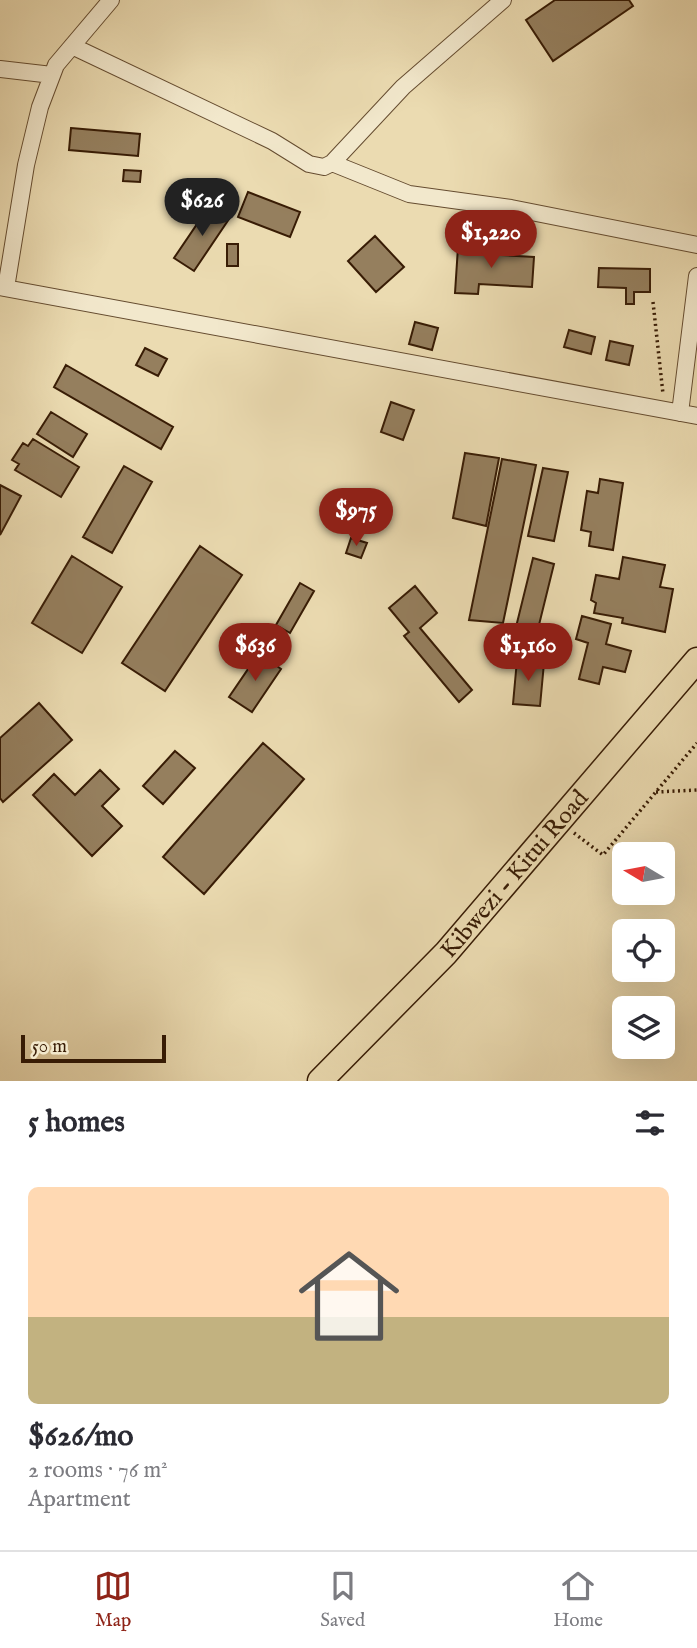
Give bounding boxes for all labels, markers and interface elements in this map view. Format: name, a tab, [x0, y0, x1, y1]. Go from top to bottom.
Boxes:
pin: $626	[161, 178, 243, 238]
text: $626	[181, 186, 223, 215]
pin: $1,220	[434, 210, 548, 270]
text: $1,220	[461, 218, 521, 247]
pin: $975	[315, 489, 397, 548]
text: $975	[335, 496, 377, 525]
pin: $636	[214, 624, 296, 683]
pin: $1,160	[471, 624, 585, 683]
text: $636	[235, 631, 275, 660]
text: $1,160	[500, 631, 557, 660]
street label: Kibwezi - Kitui Road	[434, 784, 596, 965]
north arrow	[612, 842, 676, 905]
map controls	[612, 842, 675, 1059]
button: locate	[612, 919, 675, 982]
button: layers	[612, 996, 675, 1059]
scale bar	[21, 1032, 166, 1064]
text: 50 m	[32, 1035, 67, 1059]
text: 5 homes	[28, 1104, 125, 1142]
icon: filters	[631, 1104, 669, 1142]
icon: home	[286, 1233, 412, 1359]
text: $626/mo	[28, 1418, 133, 1456]
text: 2 rooms · 76 m²	[28, 1456, 168, 1485]
text: Apartment	[28, 1485, 131, 1514]
tab: Map	[94, 1567, 132, 1633]
tab: Saved	[320, 1567, 365, 1633]
tab: Home	[553, 1567, 603, 1633]

